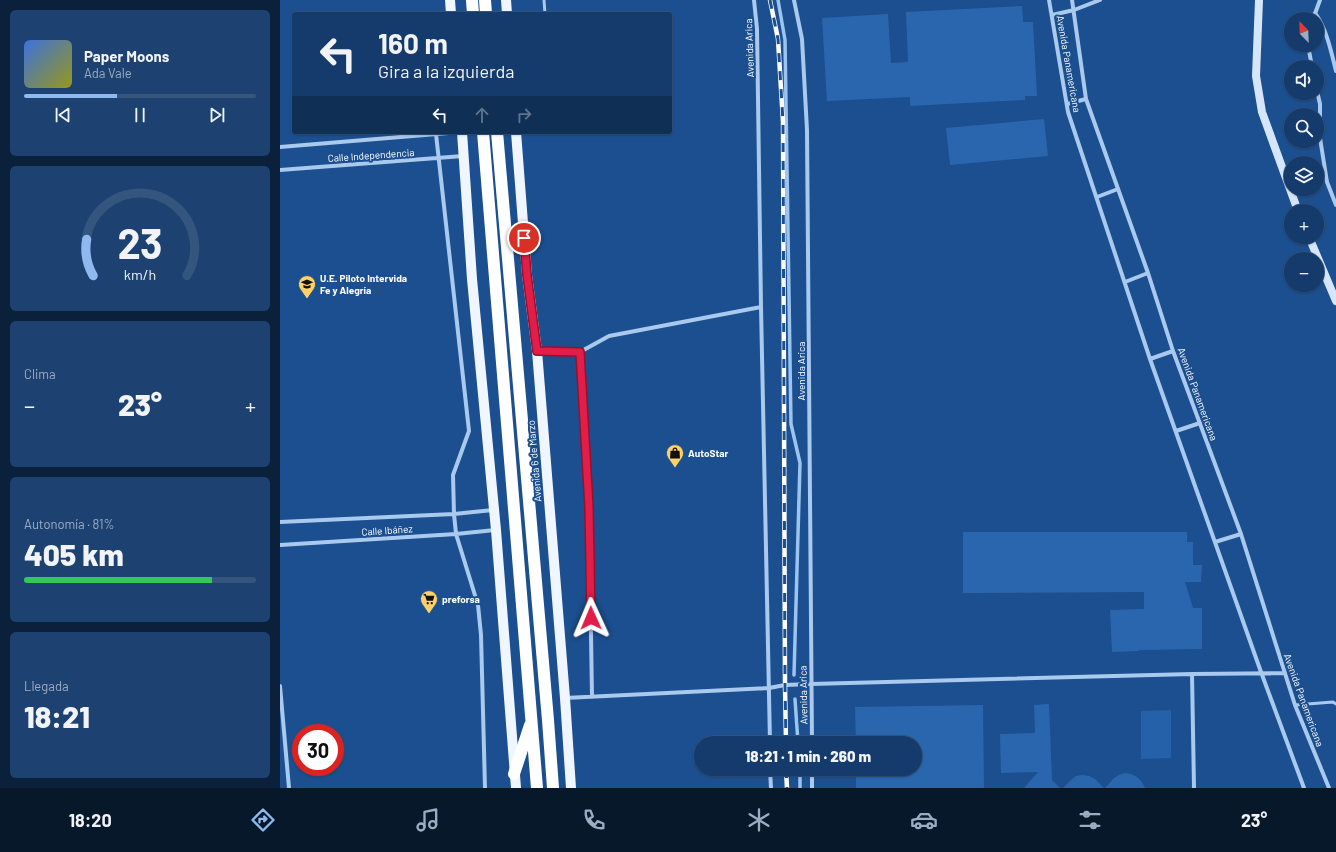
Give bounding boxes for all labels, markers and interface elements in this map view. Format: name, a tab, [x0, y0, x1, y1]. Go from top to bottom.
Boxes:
north arrow	[1284, 12, 1324, 52]
map controls	[1284, 12, 1324, 292]
street label: Avenida Panamericana	[1055, 15, 1083, 113]
street label: Avenida Arica	[742, 18, 756, 78]
text: 160 m	[378, 26, 448, 60]
icon: left	[312, 28, 364, 80]
text: Paper Moons	[84, 47, 169, 65]
text: Gira a la izquierda	[378, 60, 515, 82]
button: sound	[1284, 60, 1324, 100]
text: Ada Vale	[84, 65, 132, 81]
icon: previous	[52, 104, 74, 126]
icon: pause	[129, 104, 151, 126]
icon: next	[206, 104, 228, 126]
icon: left	[429, 104, 451, 126]
icon: ahead	[471, 104, 493, 126]
icon: right	[513, 104, 535, 126]
button: search	[1284, 108, 1324, 148]
street label: Calle Independencia	[327, 146, 415, 164]
button: layers	[1284, 156, 1324, 196]
button: +	[1284, 204, 1324, 244]
text: 23	[117, 217, 163, 267]
pin	[507, 221, 541, 255]
icon: arrive	[513, 227, 535, 249]
button: −	[1284, 252, 1324, 292]
text: km/h	[124, 266, 156, 283]
place label: U.E. Piloto Intervida Fe y Alegría	[320, 272, 407, 296]
school or university icon: U.E. Piloto Intervida Fe y Alegría	[297, 274, 317, 299]
street label: Avenida Arica	[795, 342, 807, 400]
street label: Avenida Panamericana	[1176, 346, 1220, 442]
text: Clima	[24, 366, 56, 382]
text: 23°	[118, 386, 162, 422]
text: −	[24, 392, 35, 418]
text: +	[245, 392, 256, 418]
street label: Avenida 6 de Marzo	[524, 420, 544, 502]
shop icon: AutoStar	[665, 443, 685, 468]
place label: AutoStar	[688, 447, 728, 459]
text: Autonomía · 81%	[24, 516, 115, 532]
street label: Calle Ibáñez	[361, 522, 414, 538]
text: 405 km	[24, 536, 124, 572]
supermarket icon: preforsa	[419, 589, 439, 614]
place label: preforsa	[442, 593, 480, 605]
position arrow	[570, 597, 612, 639]
street label: Avenida Panamericana	[1282, 652, 1326, 748]
street label: Avenida Arica	[796, 666, 810, 724]
text: Llegada	[24, 678, 69, 694]
text: 18:21	[24, 698, 90, 734]
speed limit sign: 30	[292, 724, 344, 776]
text: 18:21 · 1 min · 260 m	[745, 747, 871, 765]
icon: directions	[249, 806, 277, 834]
icon: music	[414, 806, 442, 834]
icon: phone	[580, 806, 608, 834]
icon: climate	[745, 806, 773, 834]
icon: car	[910, 806, 938, 834]
icon: filters	[1076, 806, 1104, 834]
text: 18:20	[69, 809, 112, 831]
text: 23°	[1241, 809, 1267, 831]

